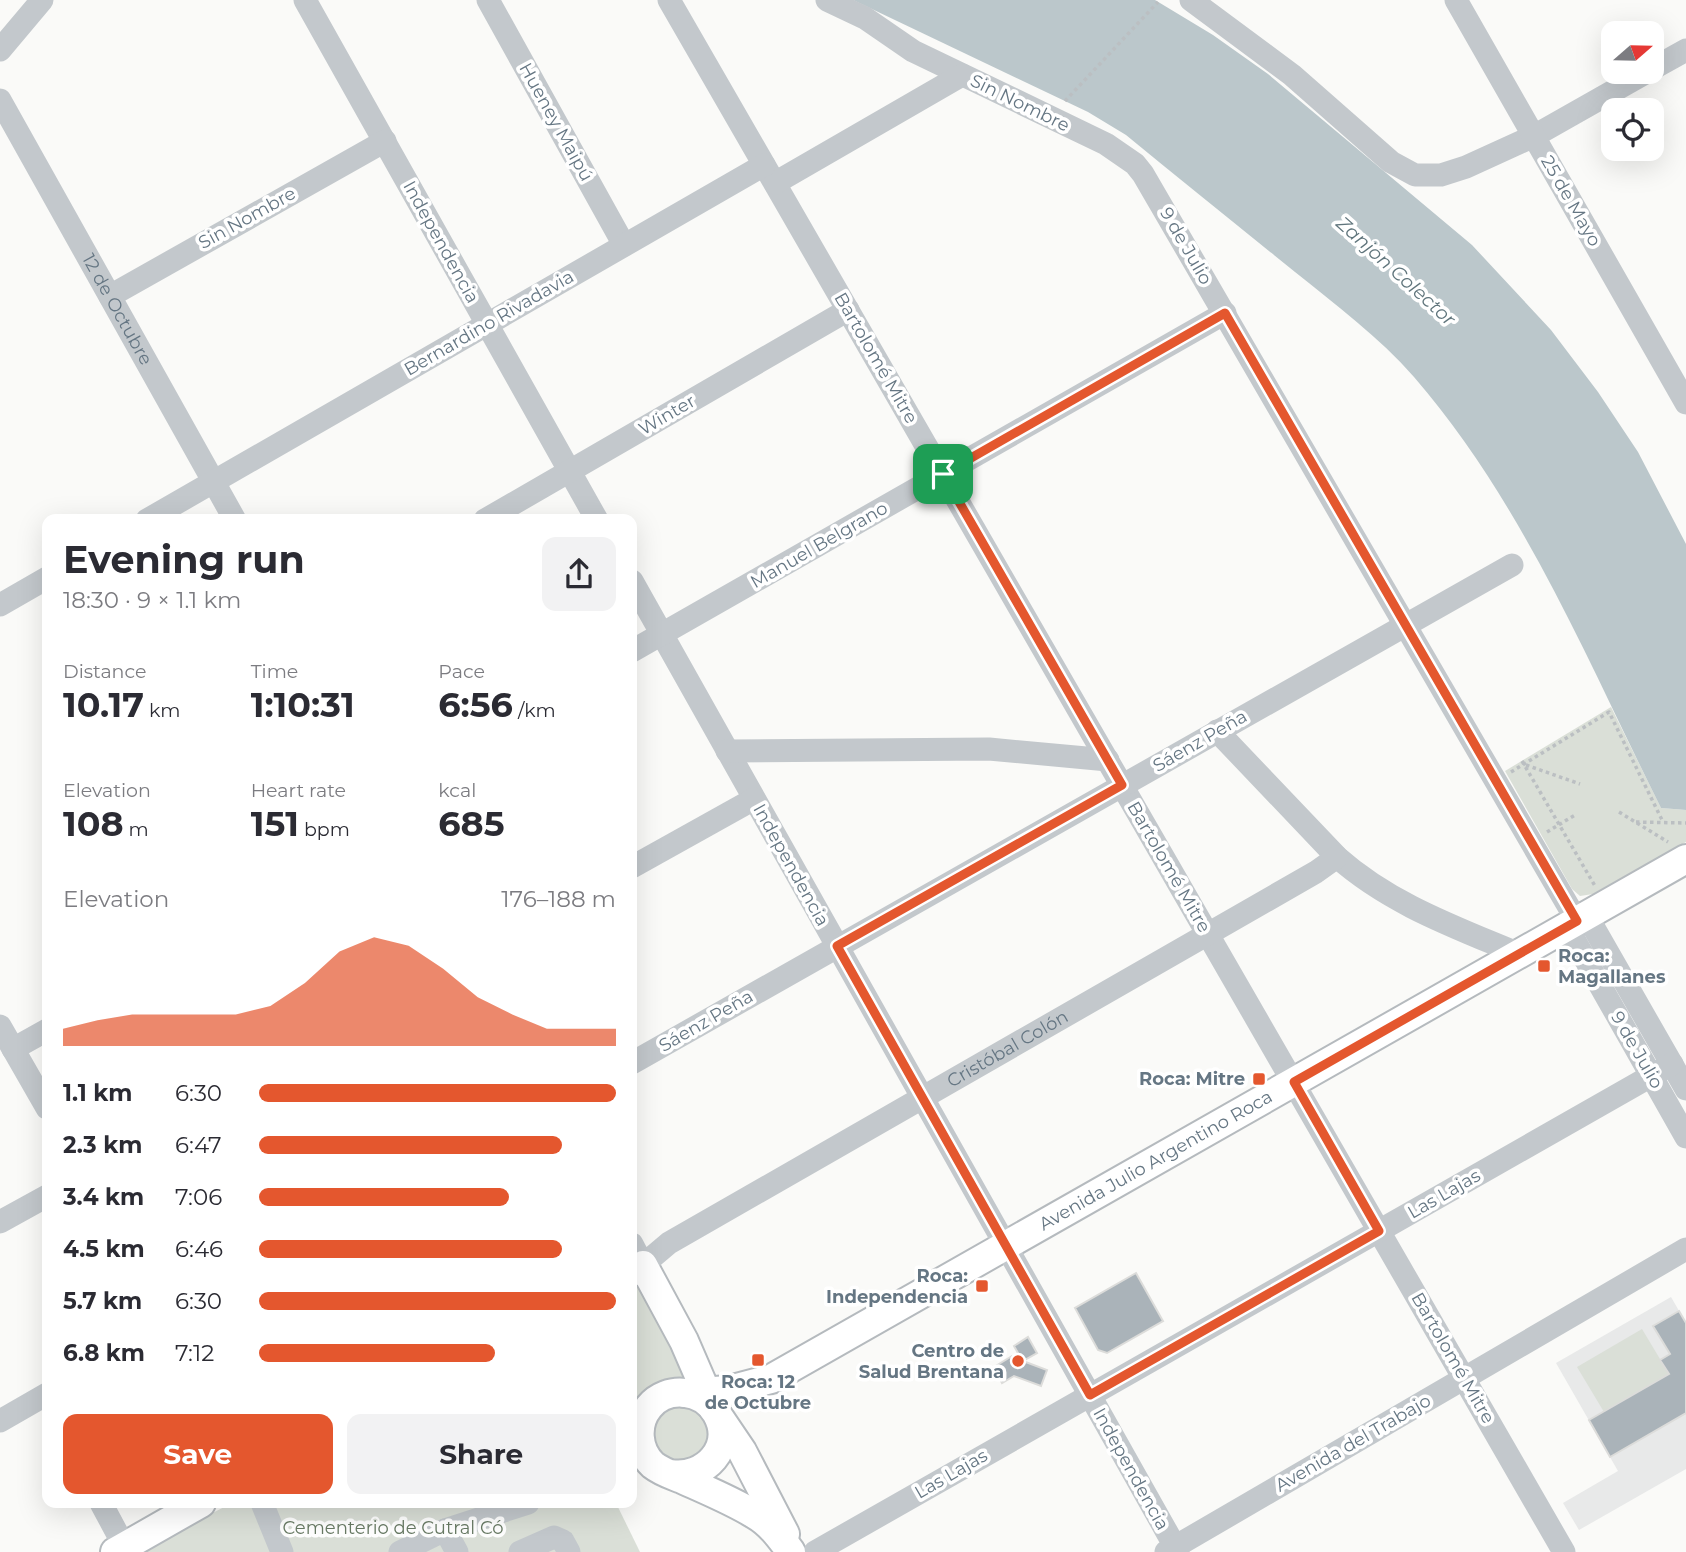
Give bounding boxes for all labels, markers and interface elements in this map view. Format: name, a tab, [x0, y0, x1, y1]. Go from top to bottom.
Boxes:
north arrow	[1601, 21, 1664, 84]
map controls	[1601, 21, 1664, 161]
street label: Hueney Maipú	[514, 59, 598, 185]
street label: Sin Nombre	[967, 69, 1073, 137]
button: locate	[1601, 98, 1664, 161]
street label: 25 de Mayo	[1536, 152, 1606, 250]
street label: Independencia	[398, 177, 484, 307]
street label: Sin Nombre	[194, 182, 300, 254]
street label: 9 de Julio	[1155, 203, 1217, 289]
water label: Zanjón Colector	[1331, 211, 1461, 331]
street label: 12 de Octubre	[77, 250, 157, 369]
street label: Bernardino Rivadavia	[400, 265, 578, 381]
street label: Bartolomé Mitre	[830, 289, 923, 428]
street label: Winter	[635, 390, 699, 440]
pin	[913, 444, 973, 504]
icon: arrive	[924, 455, 962, 493]
street label: Manuel Belgrano	[747, 497, 891, 593]
text: Evening run	[63, 536, 305, 583]
button: share	[542, 537, 616, 611]
text: 18:30 · 9 × 1.1 km	[63, 586, 241, 614]
text: Distance	[63, 660, 146, 683]
text: Time	[251, 660, 298, 683]
text: Pace	[438, 660, 485, 683]
text: 10.17	[63, 683, 144, 726]
text: 1:10:31	[251, 683, 355, 726]
text: 6:56	[438, 683, 513, 726]
text: km	[144, 699, 180, 722]
text: /km	[513, 699, 556, 722]
street label: Sáenz Peña	[1149, 705, 1251, 777]
text: Elevation	[63, 779, 151, 802]
text: Heart rate	[251, 779, 346, 802]
text: kcal	[438, 779, 476, 802]
street label: Bartolomé Mitre	[1123, 798, 1216, 937]
street label: Independencia	[748, 800, 834, 930]
text: 108	[63, 802, 124, 845]
text: 151	[251, 802, 299, 845]
text: 685	[438, 802, 505, 845]
text: m	[124, 818, 149, 841]
text: bpm	[299, 818, 350, 841]
text: Elevation	[63, 885, 169, 913]
text: 176–188 m	[501, 885, 616, 913]
place label: Roca: Magallanes	[1558, 945, 1666, 988]
marker: Roca: Magallanes	[1536, 958, 1552, 974]
street label: Sáenz Peña	[655, 985, 757, 1057]
street label: Cristóbal Colón	[943, 1005, 1072, 1092]
street label: 9 de Julio	[1606, 1007, 1668, 1093]
place label: Roca: Mitre	[1139, 1068, 1245, 1090]
marker: Roca: Mitre	[1251, 1071, 1267, 1087]
text: 1.1 km	[63, 1079, 132, 1107]
text: 6:30	[175, 1079, 222, 1107]
street label: Avenida Julio Argentino Roca	[1035, 1085, 1276, 1235]
text: 2.3 km	[63, 1131, 142, 1159]
text: 6:47	[175, 1131, 222, 1159]
street label: Las Lajas	[1404, 1164, 1484, 1224]
text: 3.4 km	[63, 1183, 144, 1211]
text: 7:06	[175, 1183, 222, 1211]
text: 4.5 km	[63, 1235, 145, 1263]
text: 6:46	[175, 1235, 223, 1263]
place label: Roca: Independencia	[826, 1265, 968, 1308]
marker: Roca: Independencia	[974, 1278, 990, 1294]
text: 5.7 km	[63, 1287, 142, 1315]
text: 6:30	[175, 1287, 222, 1315]
street label: Bartolomé Mitre	[1407, 1289, 1500, 1428]
text: 6.8 km	[63, 1339, 145, 1367]
text: 7:12	[175, 1339, 214, 1367]
place label: Centro de Salud Brentana	[859, 1340, 1004, 1383]
marker: Roca: 12 de Octubre	[750, 1352, 766, 1368]
marker: Centro de Salud Brentana	[1010, 1353, 1026, 1369]
place label: Roca: 12 de Octubre	[705, 1371, 811, 1414]
street label: Avenida del Trabajo	[1271, 1389, 1435, 1497]
street label: Independencia	[1088, 1404, 1174, 1534]
button: Save	[63, 1414, 333, 1494]
button: Share	[347, 1414, 616, 1494]
street label: Las Lajas	[911, 1444, 991, 1504]
park label: Cementerio de Cutral Có	[282, 1517, 504, 1539]

